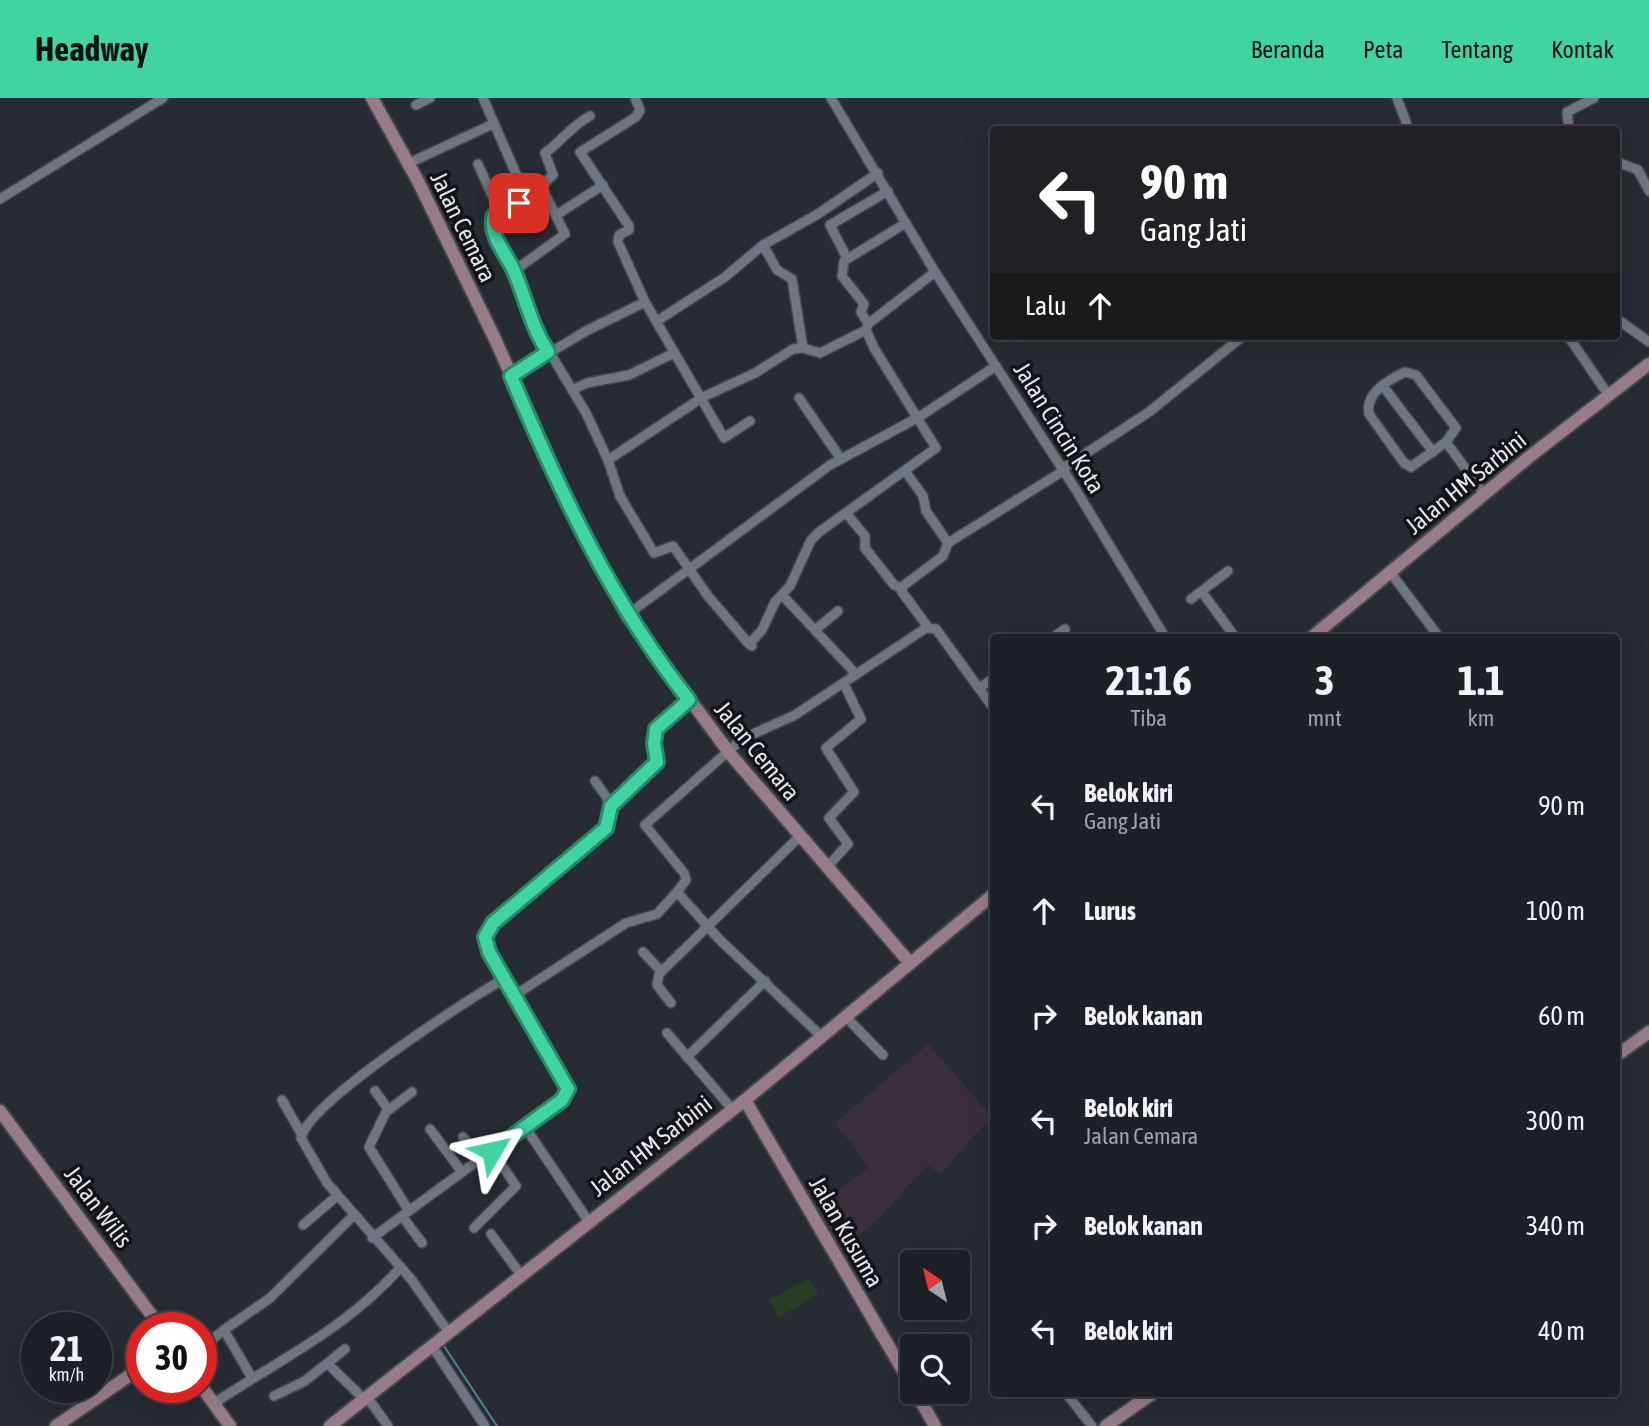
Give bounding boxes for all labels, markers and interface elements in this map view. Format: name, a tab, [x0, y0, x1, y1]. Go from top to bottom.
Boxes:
text: Headway	[35, 30, 148, 68]
text: Beranda	[1251, 36, 1325, 63]
text: Peta	[1363, 36, 1403, 63]
text: Tentang	[1441, 36, 1513, 63]
text: Kontak	[1551, 36, 1614, 63]
text: 90 m	[1140, 153, 1228, 209]
icon: left	[1025, 154, 1116, 245]
street label: Jalan Cemara	[425, 167, 502, 286]
pin	[489, 173, 549, 233]
icon: arrive	[500, 184, 538, 222]
text: Gang Jati	[1140, 211, 1247, 248]
icon: ahead	[1081, 287, 1119, 325]
text: Lalu	[1025, 291, 1067, 321]
street label: Jalan Cincin Kota	[1008, 357, 1110, 498]
street label: Jalan HM Sarbini	[1400, 426, 1531, 539]
text: 21:16	[1106, 656, 1192, 704]
text: 3	[1315, 656, 1335, 704]
text: 1.1	[1457, 656, 1504, 704]
street label: Jalan Cemara	[709, 696, 805, 805]
text: Tiba	[1131, 705, 1167, 731]
text: mnt	[1308, 705, 1342, 731]
text: km	[1468, 705, 1494, 731]
text: Belok kiri	[1084, 778, 1173, 808]
icon: left	[1025, 787, 1063, 825]
text: 90 m	[1538, 791, 1585, 821]
text: Gang Jati	[1084, 808, 1161, 834]
icon: ahead	[1025, 892, 1063, 930]
text: Lurus	[1084, 896, 1136, 926]
text: 100 m	[1526, 896, 1585, 926]
icon: right	[1025, 997, 1063, 1035]
text: Belok kanan	[1084, 1001, 1203, 1031]
text: 60 m	[1538, 1001, 1585, 1031]
street label: Jalan HM Sarbini	[584, 1090, 717, 1201]
text: Belok kiri	[1084, 1093, 1173, 1123]
icon: left	[1025, 1102, 1063, 1140]
text: 300 m	[1526, 1106, 1585, 1136]
position arrow	[455, 1114, 529, 1188]
text: Jalan Cemara	[1084, 1123, 1198, 1149]
street label: Jalan Wilis	[59, 1161, 138, 1253]
street label: Jalan Kusuma	[804, 1172, 889, 1292]
icon: right	[1025, 1207, 1063, 1245]
text: Belok kanan	[1084, 1211, 1203, 1241]
text: 340 m	[1526, 1211, 1585, 1241]
north arrow	[900, 1250, 970, 1320]
map controls	[900, 1250, 970, 1404]
speed limit sign: 30	[126, 1312, 217, 1403]
icon: left	[1025, 1312, 1063, 1350]
text: Belok kiri	[1084, 1316, 1173, 1346]
text: 40 m	[1538, 1316, 1585, 1346]
text: 21	[50, 1328, 83, 1368]
button: search	[900, 1334, 970, 1404]
text: km/h	[49, 1364, 84, 1385]

